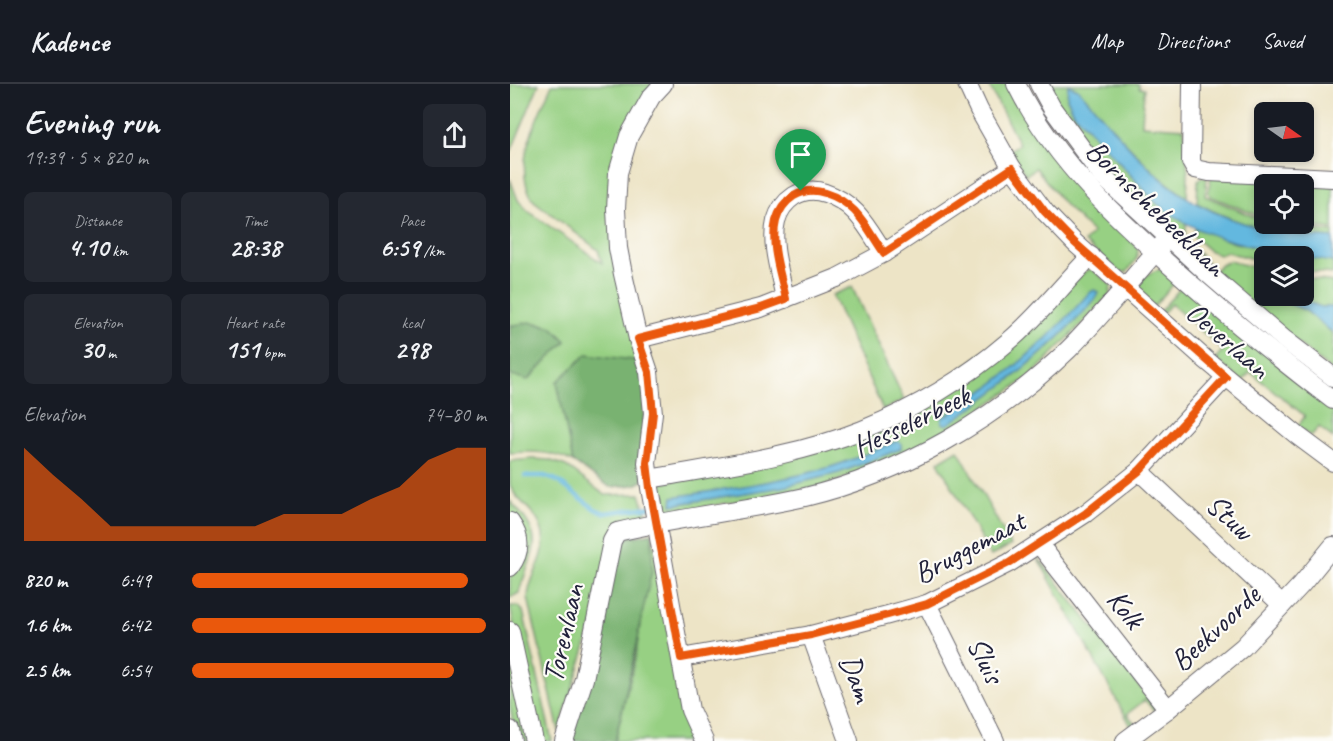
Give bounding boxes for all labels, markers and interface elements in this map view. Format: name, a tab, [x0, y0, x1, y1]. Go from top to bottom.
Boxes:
text: Kadence	[30, 24, 109, 59]
text: Map	[1091, 28, 1123, 54]
text: Directions	[1156, 28, 1229, 54]
text: Saved	[1262, 28, 1303, 54]
text: Evening run	[24, 101, 159, 143]
north arrow	[1254, 102, 1314, 162]
map controls	[1254, 102, 1314, 306]
button: share	[423, 104, 486, 167]
pin	[775, 129, 826, 191]
street label: Bornschebeeklaan	[1078, 131, 1235, 286]
icon: arrive	[784, 138, 817, 171]
text: 19:39 · 5 × 820 m	[24, 145, 148, 170]
button: locate	[1254, 174, 1314, 234]
text: Distance	[74, 211, 122, 231]
text: Time	[243, 211, 267, 231]
text: Pace	[400, 211, 424, 231]
text: 4.10	[68, 231, 108, 264]
text: 28:38	[229, 231, 281, 264]
text: 6:59	[380, 231, 420, 264]
text: km	[108, 241, 128, 261]
text: /km	[420, 241, 444, 261]
button: layers	[1254, 246, 1314, 306]
street label: Oeverlaan	[1178, 293, 1279, 388]
text: Elevation	[73, 313, 123, 333]
text: Heart rate	[226, 313, 284, 333]
text: kcal	[401, 313, 423, 333]
text: 30	[80, 333, 103, 366]
text: 151	[225, 333, 259, 366]
text: 298	[395, 333, 429, 366]
text: m	[103, 343, 116, 363]
text: bpm	[259, 343, 285, 363]
street label: Hesselerbeek	[846, 375, 978, 466]
text: Elevation	[24, 402, 86, 427]
text: 74–80 m	[425, 402, 486, 427]
street label: Stuw	[1198, 485, 1264, 550]
street label: Bruggemaat	[907, 500, 1034, 592]
text: 820 m	[24, 568, 67, 593]
text: 6:49	[120, 568, 151, 593]
street label: Beekvoorde	[1162, 575, 1270, 679]
street label: Torenlaan	[533, 579, 593, 686]
street label: Kolk	[1099, 582, 1155, 638]
text: 1.6 km	[24, 613, 71, 638]
text: 6:42	[120, 613, 151, 638]
street label: Sluis	[959, 630, 1015, 692]
street label: Dam	[831, 649, 884, 709]
text: 2.5 km	[24, 658, 70, 683]
text: 6:54	[120, 658, 151, 683]

